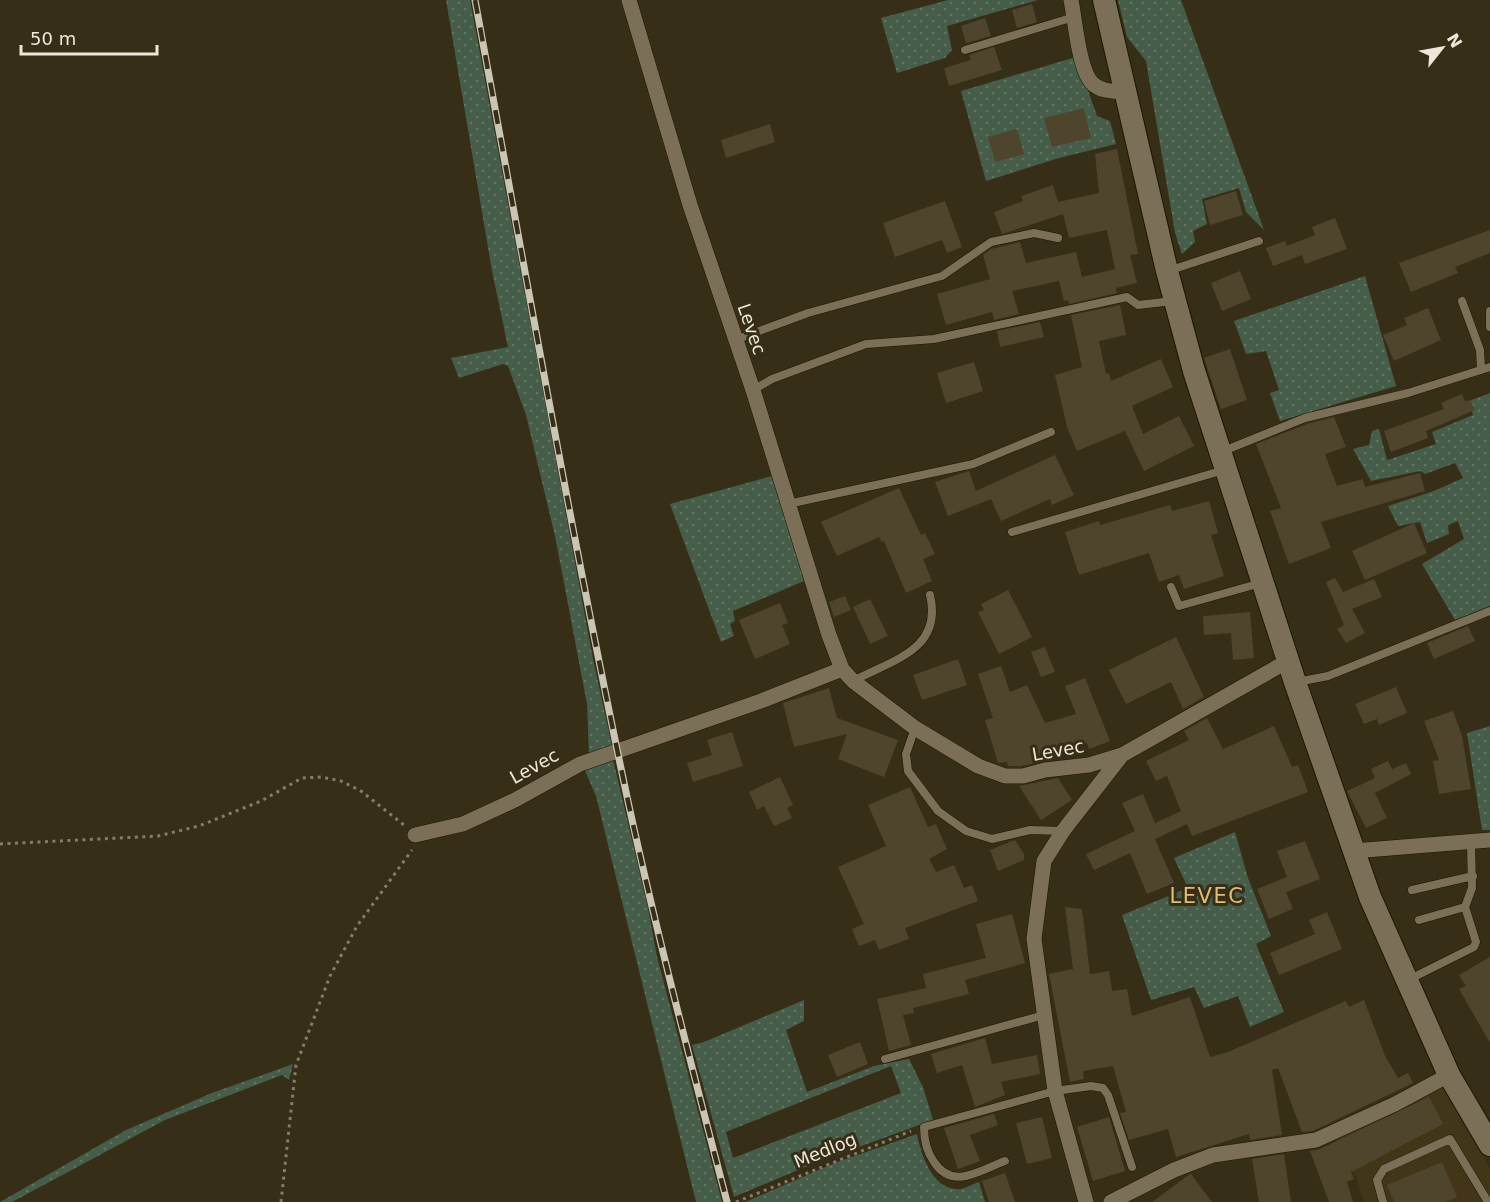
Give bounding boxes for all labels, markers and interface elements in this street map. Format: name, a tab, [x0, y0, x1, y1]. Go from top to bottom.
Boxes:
scale bar	[21, 18, 158, 56]
north arrow	[1412, 18, 1472, 78]
text: 50 m	[30, 28, 76, 49]
text: N	[1443, 30, 1466, 51]
street label: Levec	[734, 301, 770, 357]
street label: Levec	[1030, 735, 1086, 765]
street label: Levec	[506, 744, 562, 788]
district label: LEVEC	[1170, 884, 1244, 908]
street label: Medlog	[791, 1128, 859, 1172]

